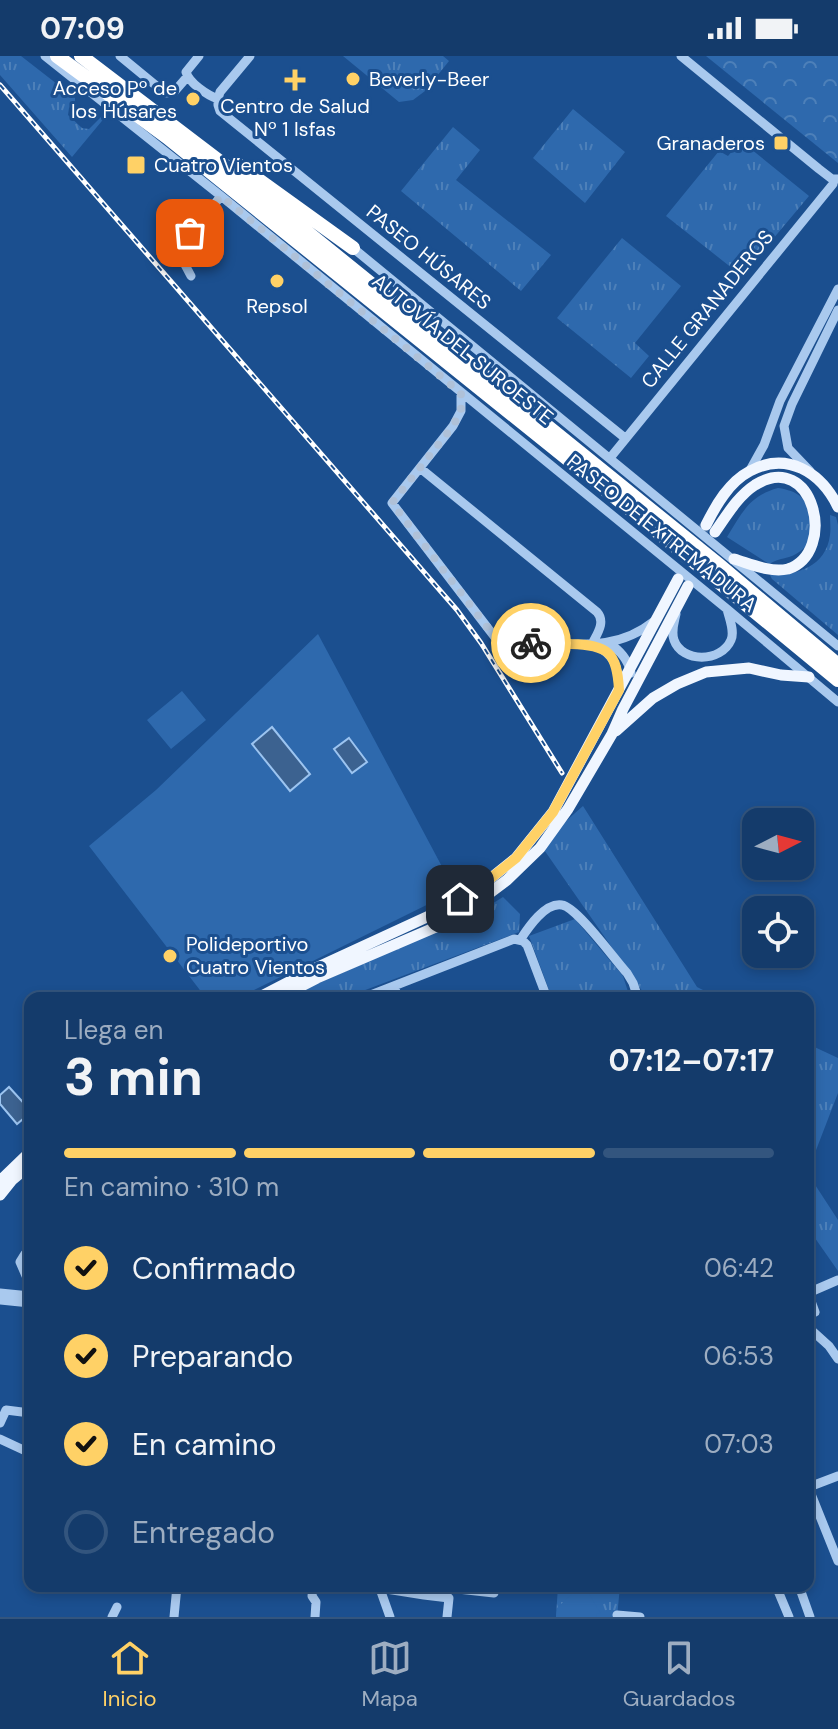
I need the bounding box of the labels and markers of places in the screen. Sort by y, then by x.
place label: Beverly-Beer [369,66,489,92]
marker: Centro de Salud Nº 1 Isfas [284,69,306,91]
marker: Beverly-Beer [344,70,362,88]
place label: Acceso Pº de los Húsares [53,75,177,124]
marker: Acceso Pº de los Húsares [184,90,202,108]
place label: Centro de Salud Nº 1 Isfas [220,93,370,142]
place label: Granaderos [656,130,765,156]
marker: Granaderos [772,134,790,152]
place label: Cuatro Vientos [154,152,293,178]
marker: Cuatro Vientos [125,154,147,176]
pin [156,199,224,267]
marker: Repsol [268,272,286,290]
place label: Repsol [246,293,308,319]
pin [426,865,494,933]
place label: Polideportivo Cuatro Vientos [186,931,325,980]
marker: Polideportivo Cuatro Vientos [161,947,179,965]

